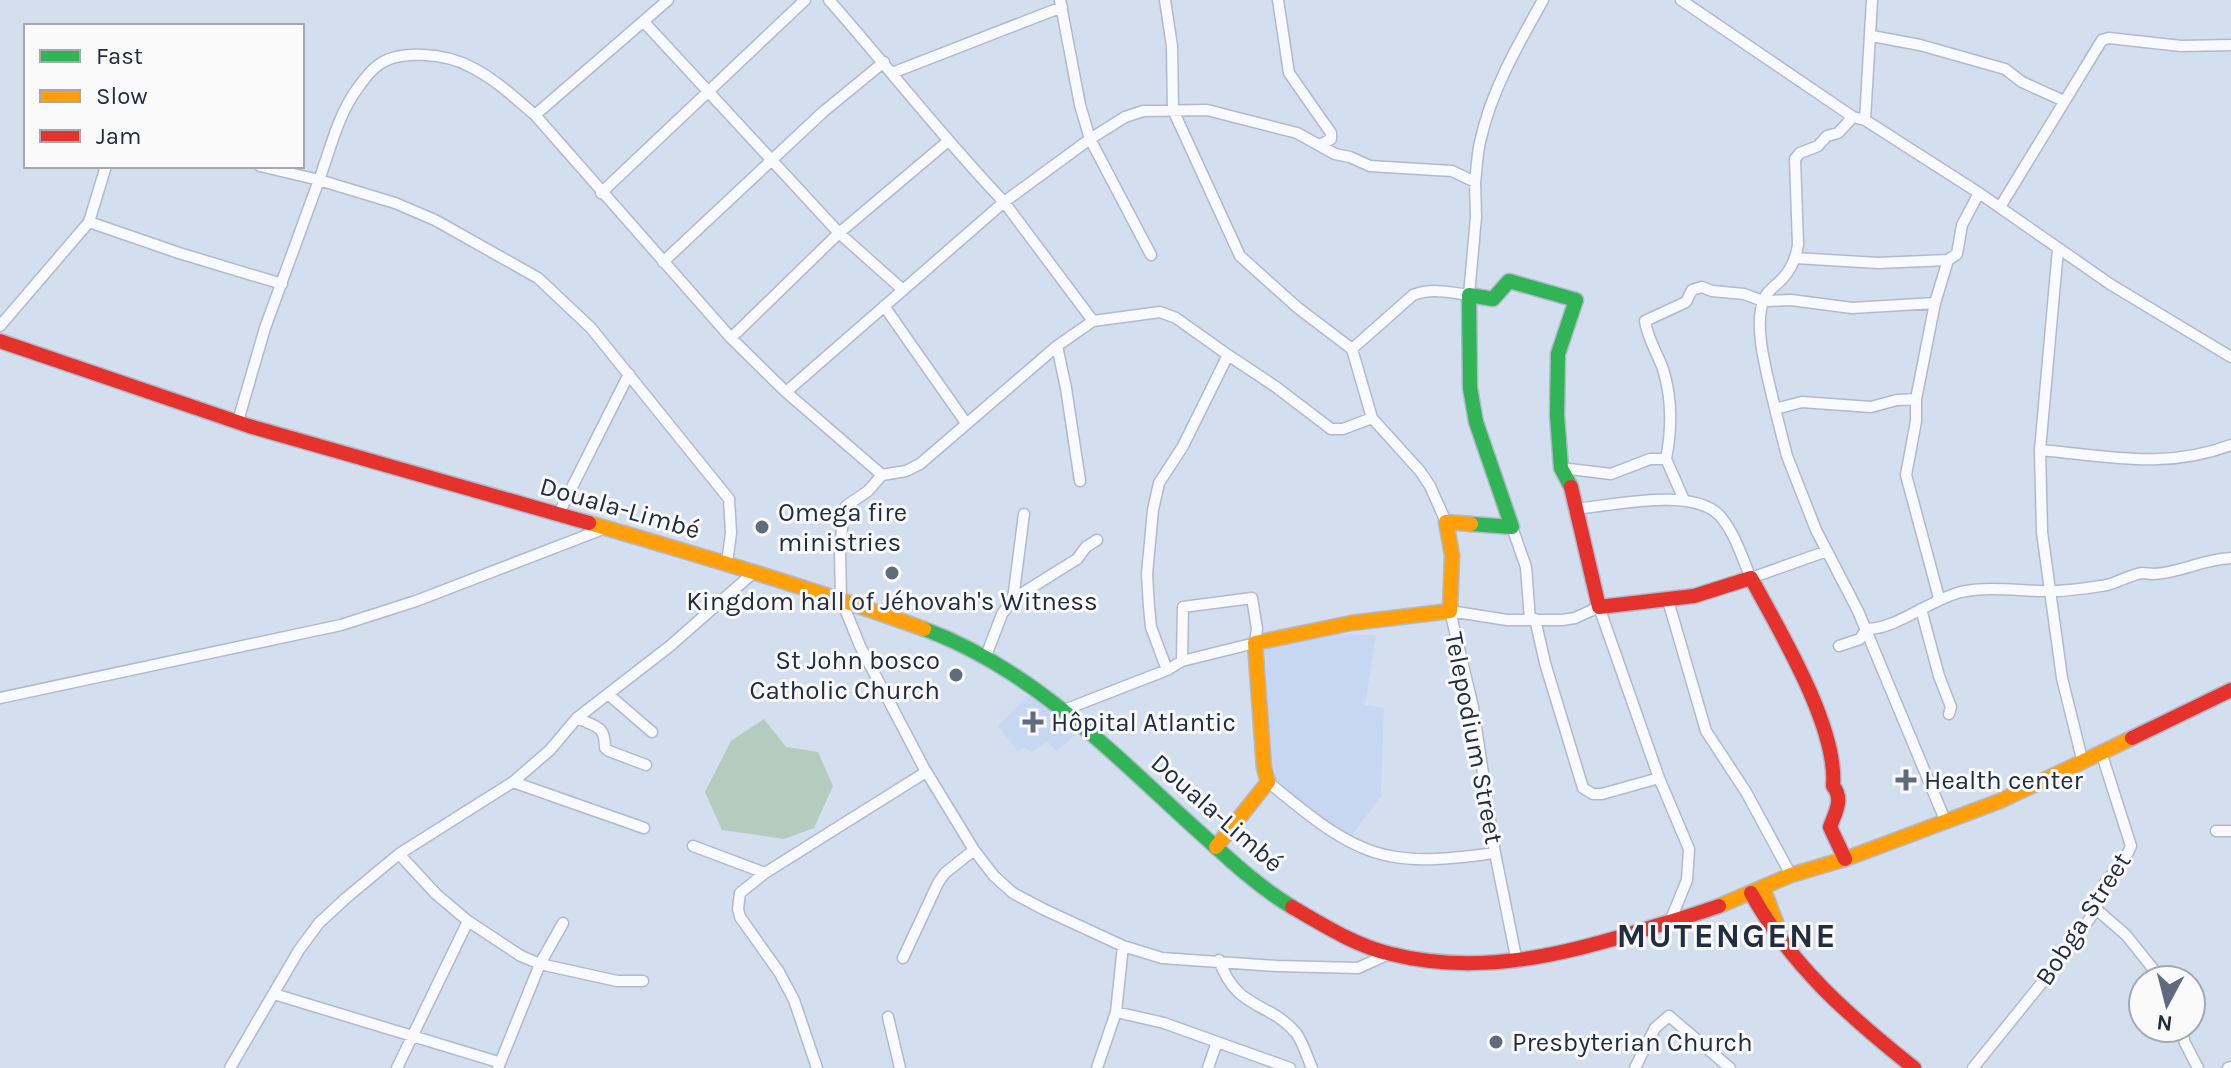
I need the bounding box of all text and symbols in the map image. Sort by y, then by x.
legend [24,24,304,168]
text: Fast [96,42,143,70]
text: Slow [96,82,148,110]
text: Jam [96,122,141,150]
street label: Douala-Limbé [536,470,704,546]
place label: Omega fire ministries [778,497,907,558]
marker: Omega fire ministries [753,518,771,536]
marker: Kingdom hall of Jéhovah's Witness [883,564,901,582]
place label: Kingdom hall of Jéhovah's Witness [686,586,1098,617]
street label: Telepodium Street [1438,629,1510,847]
place label: St John bosco Catholic Church [750,645,940,706]
marker: St John bosco Catholic Church [947,666,965,684]
place label: Hôpital Atlantic [1051,707,1236,738]
marker: Hôpital Atlantic [1022,711,1044,733]
street label: Douala-Limbé [1145,747,1289,879]
place label: Health center [1924,765,2084,796]
marker: Health center [1895,769,1917,791]
street label: Bobga Street [2029,847,2138,991]
district label: MUTENGENE [1617,916,1837,956]
north arrow [2127,964,2207,1044]
text: N [2155,1009,2174,1037]
place label: Presbyterian Church [1512,1027,1753,1058]
marker: Presbyterian Church [1487,1033,1505,1051]

